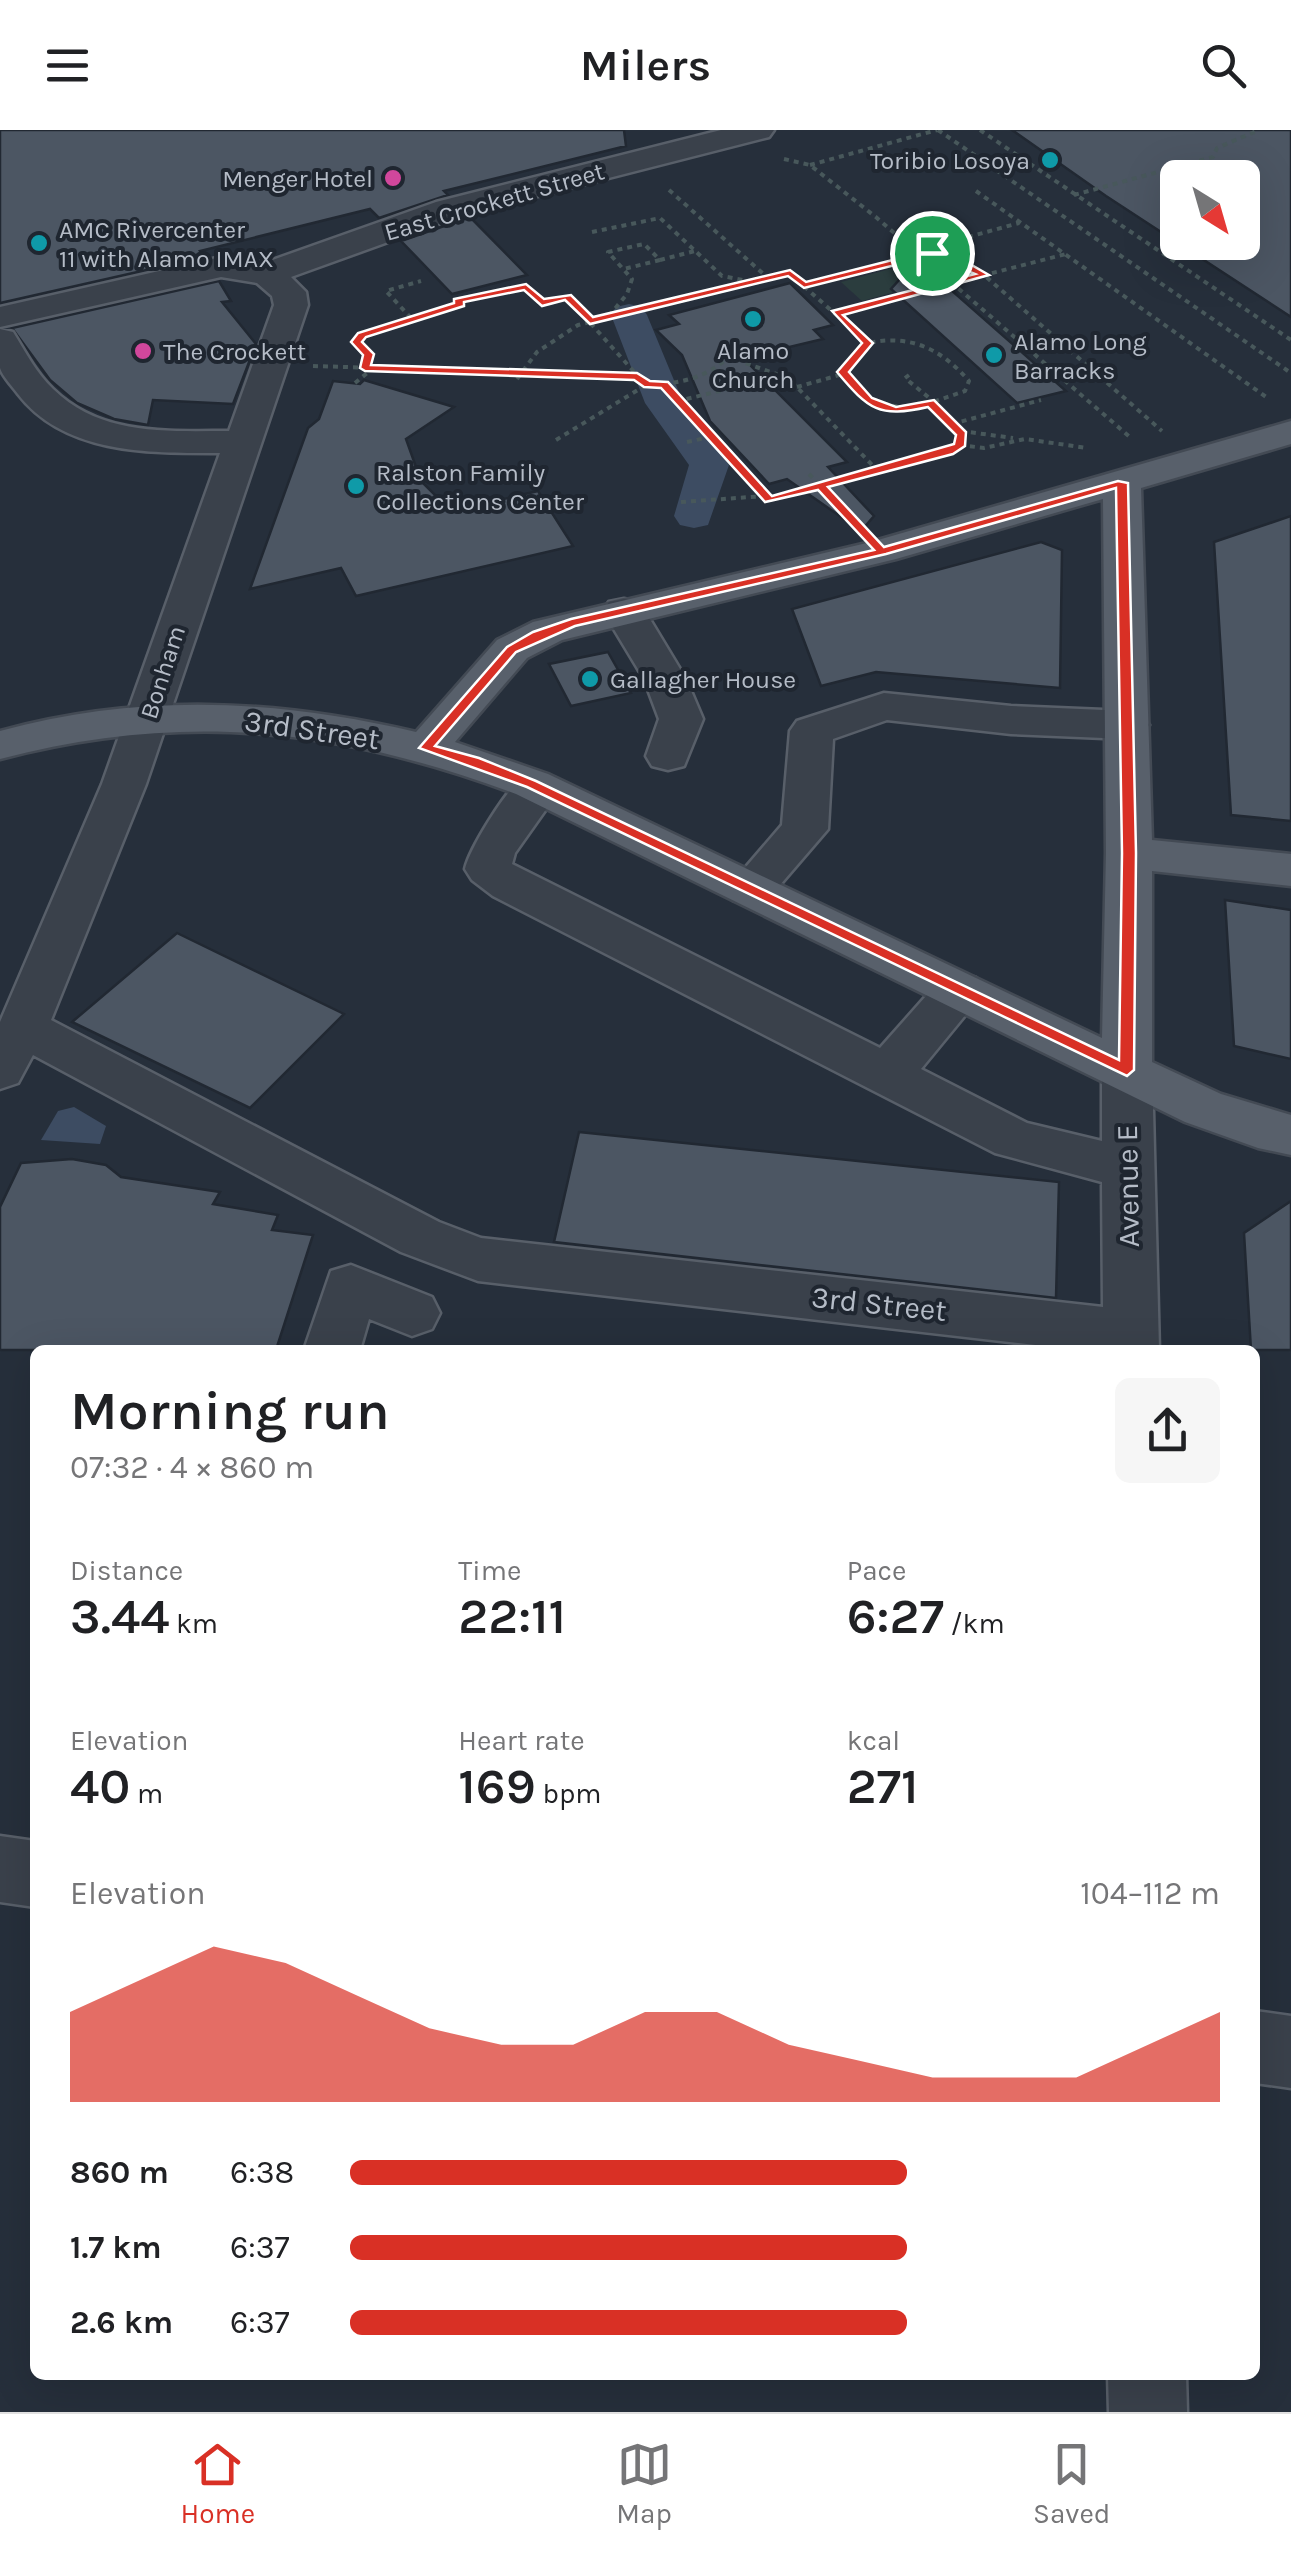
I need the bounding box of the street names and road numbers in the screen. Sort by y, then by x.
street label: East Crockett Street [381,156,607,247]
street label: Bonham [134,622,191,723]
street label: 3rd Street [242,703,382,757]
street label: Avenue E [1109,1124,1147,1248]
street label: 3rd Street [810,1279,948,1329]

